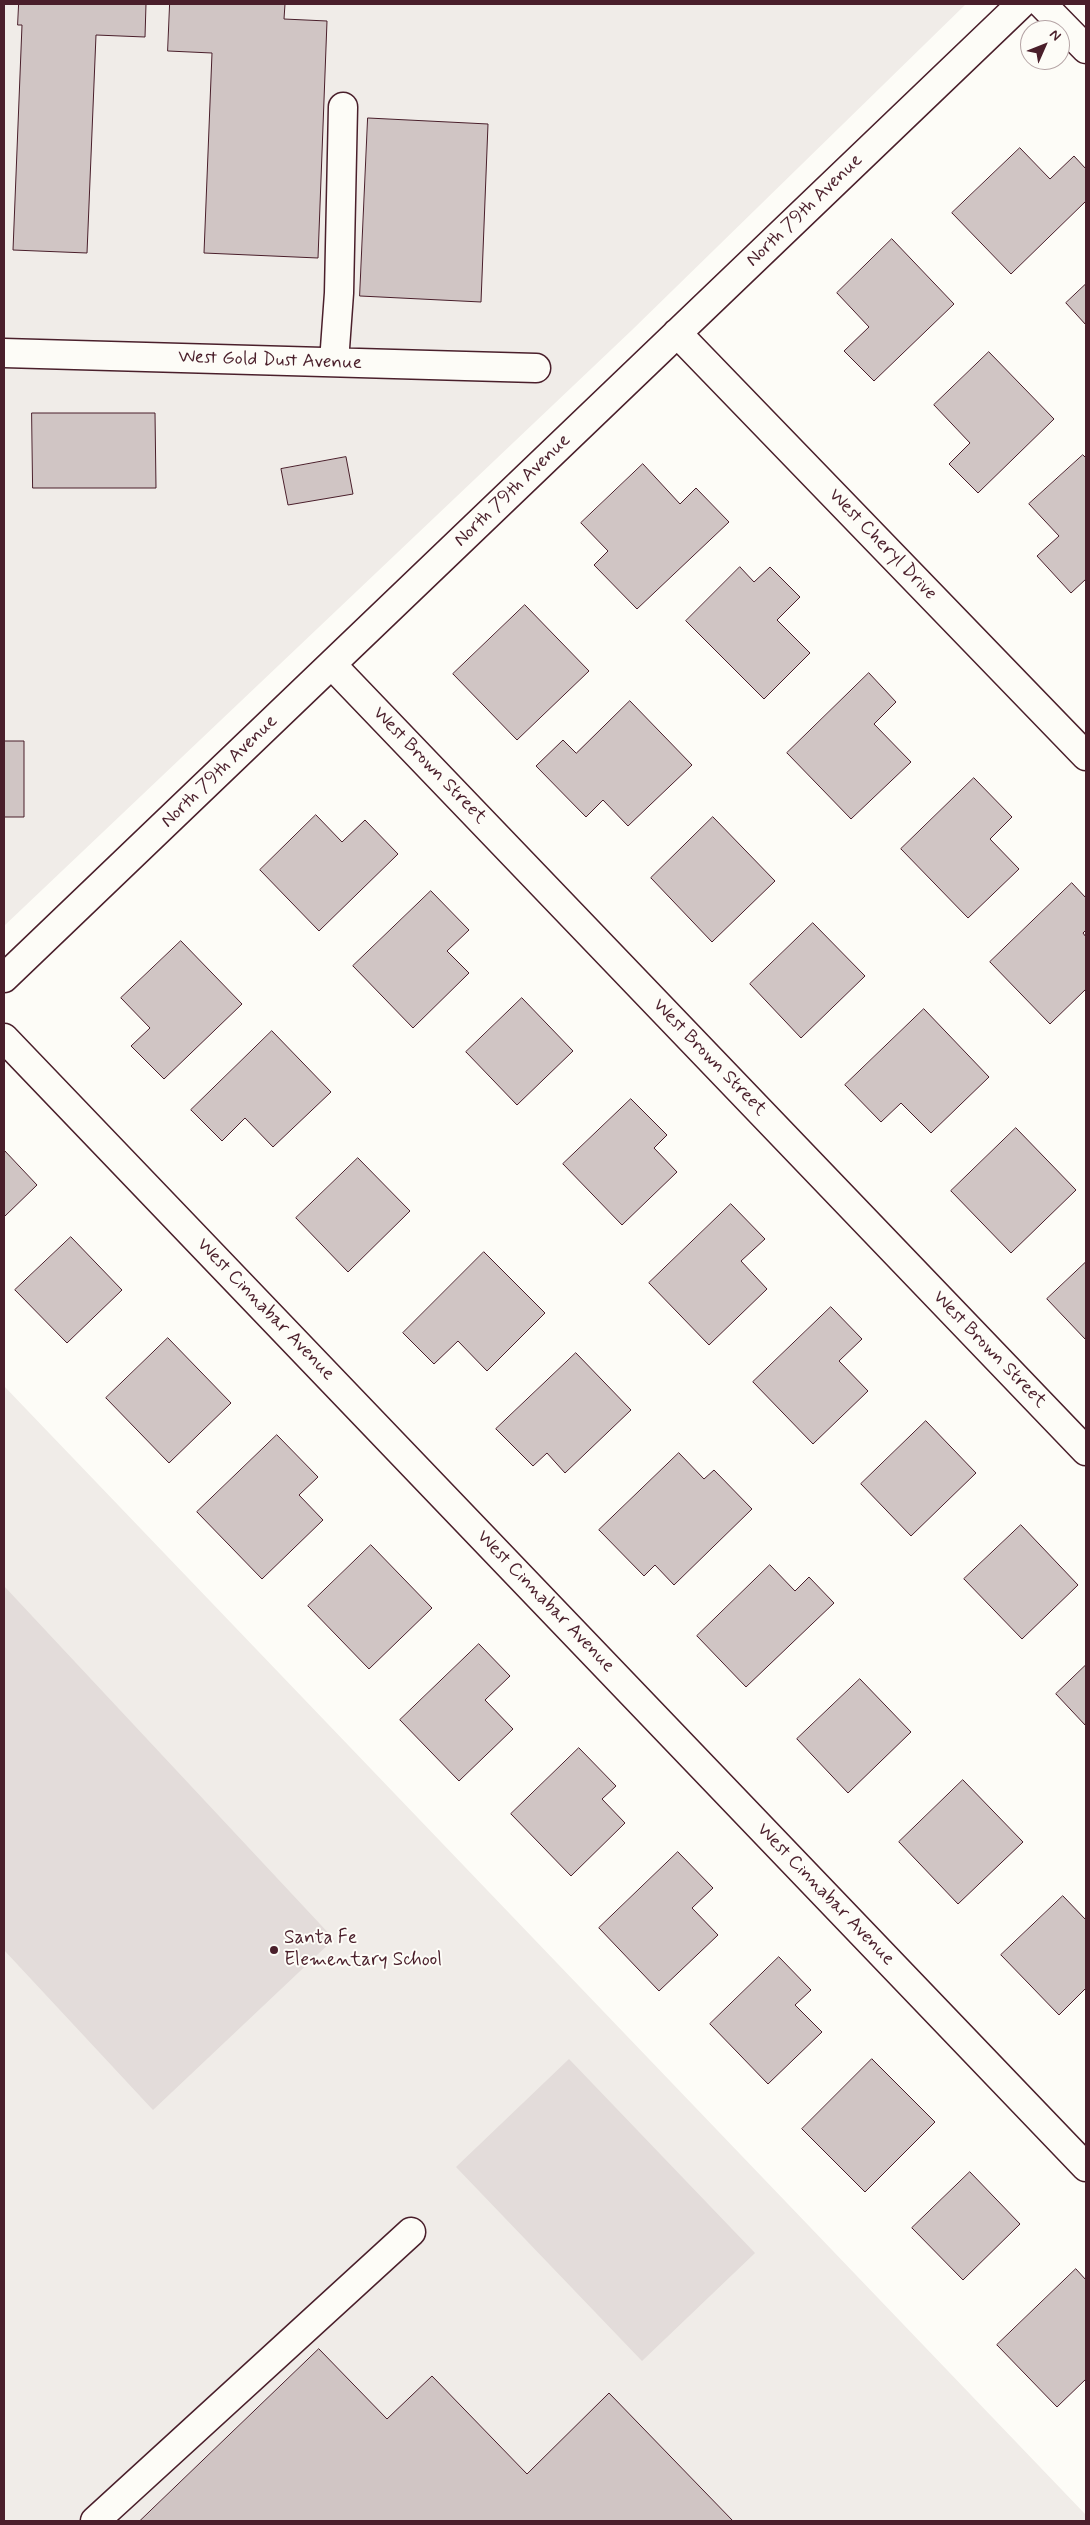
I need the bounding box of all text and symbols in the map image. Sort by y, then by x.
north arrow [1020,20,1070,70]
text: N [1045,26,1065,45]
street label: North 79th Avenue [742,150,868,272]
street label: West Gold Dust Avenue [178,346,362,376]
street label: North 79th Avenue [450,430,576,552]
street label: West Cheryl Drive [823,484,941,606]
street label: West Brown Street [367,702,491,830]
street label: North 79th Avenue [157,711,283,833]
street label: West Brown Street [647,994,771,1122]
street label: West Cinnabar Avenue [191,1234,339,1386]
street label: West Brown Street [927,1286,1051,1414]
street label: West Cinnabar Avenue [471,1526,619,1678]
street label: West Cinnabar Avenue [751,1819,899,1971]
place label: Santa Fe Elementary School [284,1928,442,1972]
marker: Santa Fe Elementary School [268,1944,280,1956]

